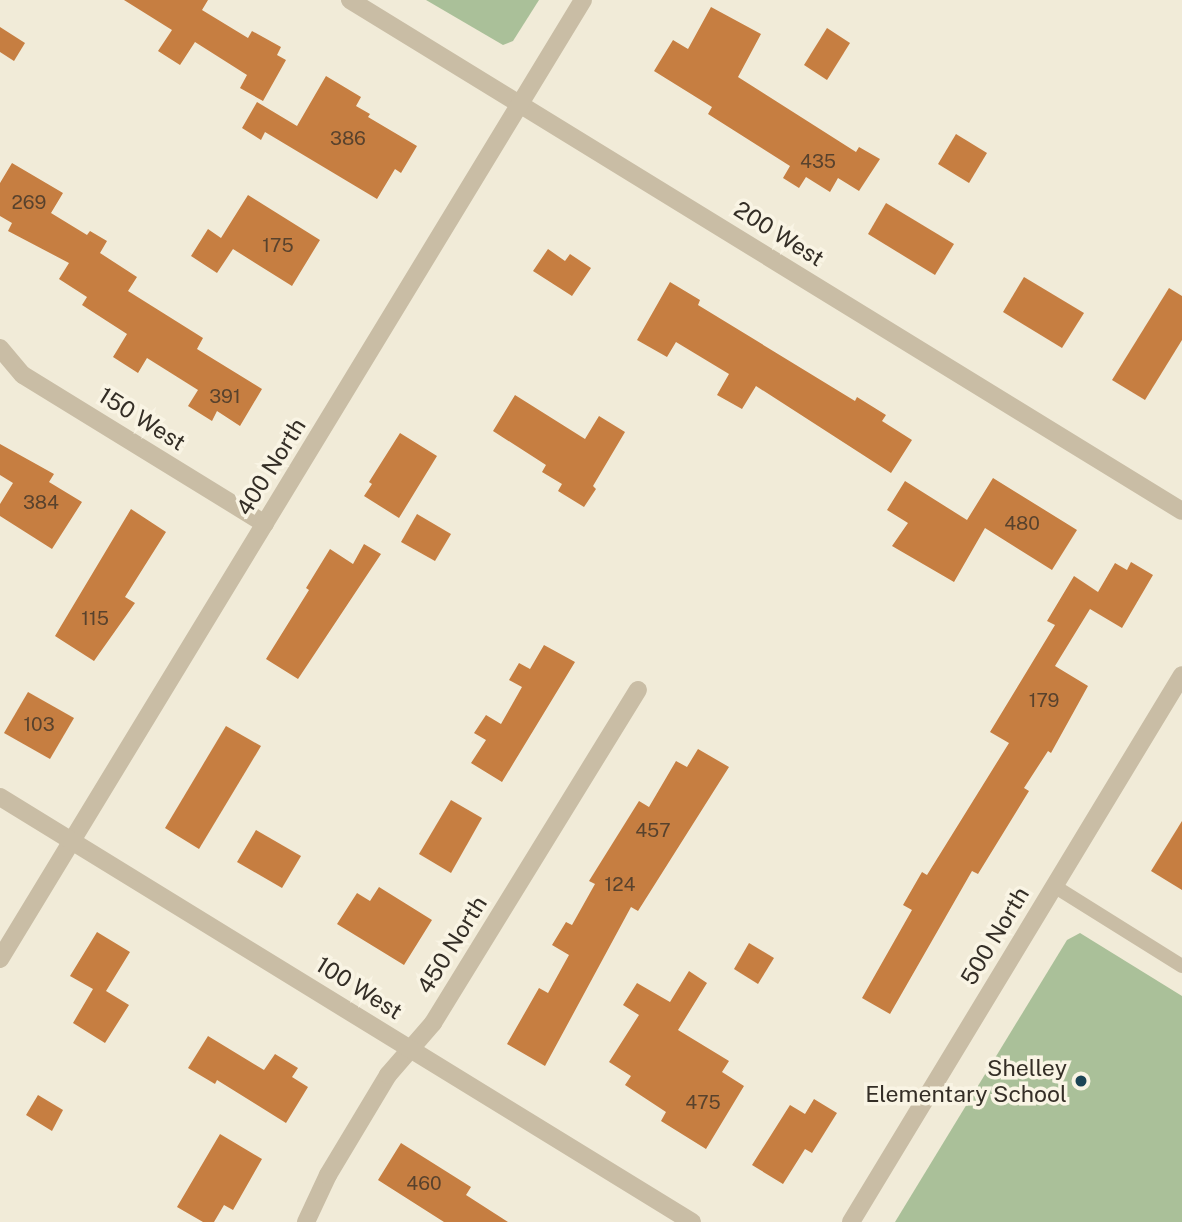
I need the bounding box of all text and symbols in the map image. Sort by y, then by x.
house number: 386 [330,128,366,150]
house number: 435 [800,151,836,173]
house number: 269 [12,192,46,214]
street label: 200 West [729,195,829,273]
house number: 175 [262,235,294,257]
street label: 150 West [93,381,191,457]
house number: 391 [209,386,241,408]
street label: 400 North [230,413,312,521]
house number: 384 [23,492,59,514]
house number: 480 [1004,513,1040,535]
house number: 115 [81,608,109,630]
house number: 179 [1029,690,1059,712]
house number: 103 [23,714,55,736]
house number: 457 [635,820,671,842]
house number: 124 [605,874,635,896]
street label: 500 North [955,882,1035,990]
street label: 450 North [411,891,493,999]
street label: 100 West [311,951,407,1025]
place label: Shelley Elementary School [865,1054,1067,1108]
marker: Shelley Elementary School [1073,1073,1089,1089]
house number: 475 [685,1092,721,1114]
house number: 460 [406,1173,442,1195]

